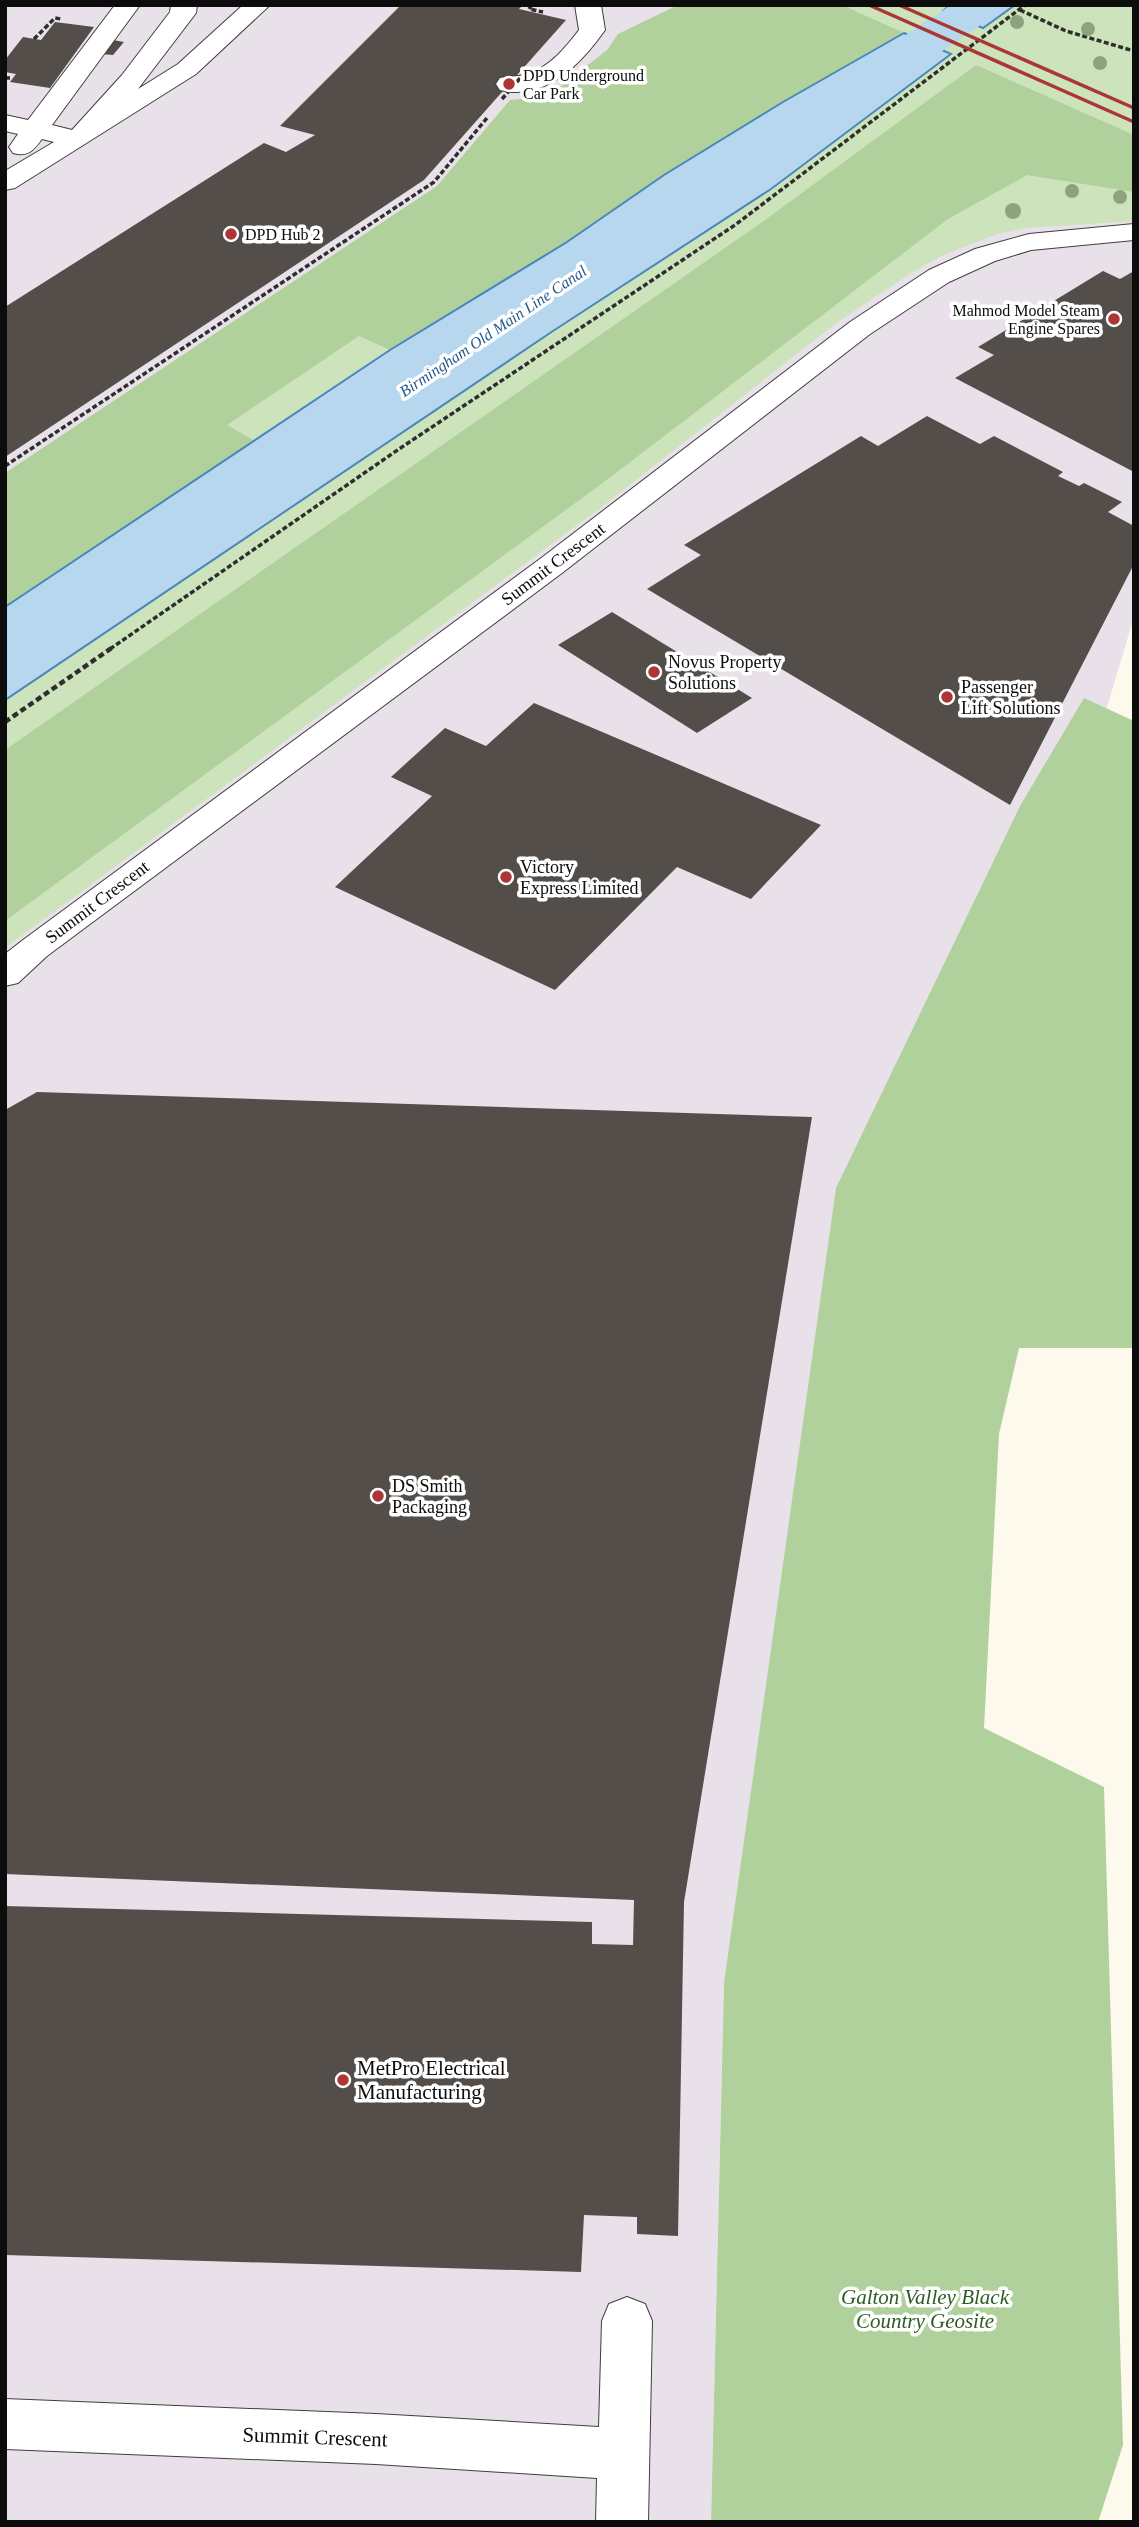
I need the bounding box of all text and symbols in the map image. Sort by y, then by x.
place label: DPD Underground Car Park [523,67,644,102]
marker: DPD Underground Car Park [501,76,517,92]
marker: DPD Hub 2 [223,226,239,242]
place label: DPD Hub 2 [245,226,321,243]
water label: Birmingham Old Main Line Canal [396,262,591,401]
place label: Mahmod Model Steam Engine Spares [952,302,1101,338]
marker: Mahmod Model Steam Engine Spares [1106,311,1122,327]
street label: Summit Crescent [497,519,609,609]
place label: Novus Property Solutions [668,652,782,693]
marker: Novus Property Solutions [646,664,662,680]
place label: Passenger Lift Solutions [961,677,1061,718]
marker: Passenger Lift Solutions [939,689,955,705]
street label: Summit Crescent [41,857,153,947]
place label: Victory Express Limited [520,857,638,898]
marker: Victory Express Limited [498,869,514,885]
place label: DS Smith Packaging [392,1476,467,1517]
marker: DS Smith Packaging [370,1488,386,1504]
place label: MetPro Electrical Manufacturing [357,2056,506,2104]
marker: MetPro Electrical Manufacturing [335,2072,351,2088]
park label: Galton Valley Black Country Geosite [841,2285,1010,2333]
street label: Summit Crescent [242,2422,388,2452]

